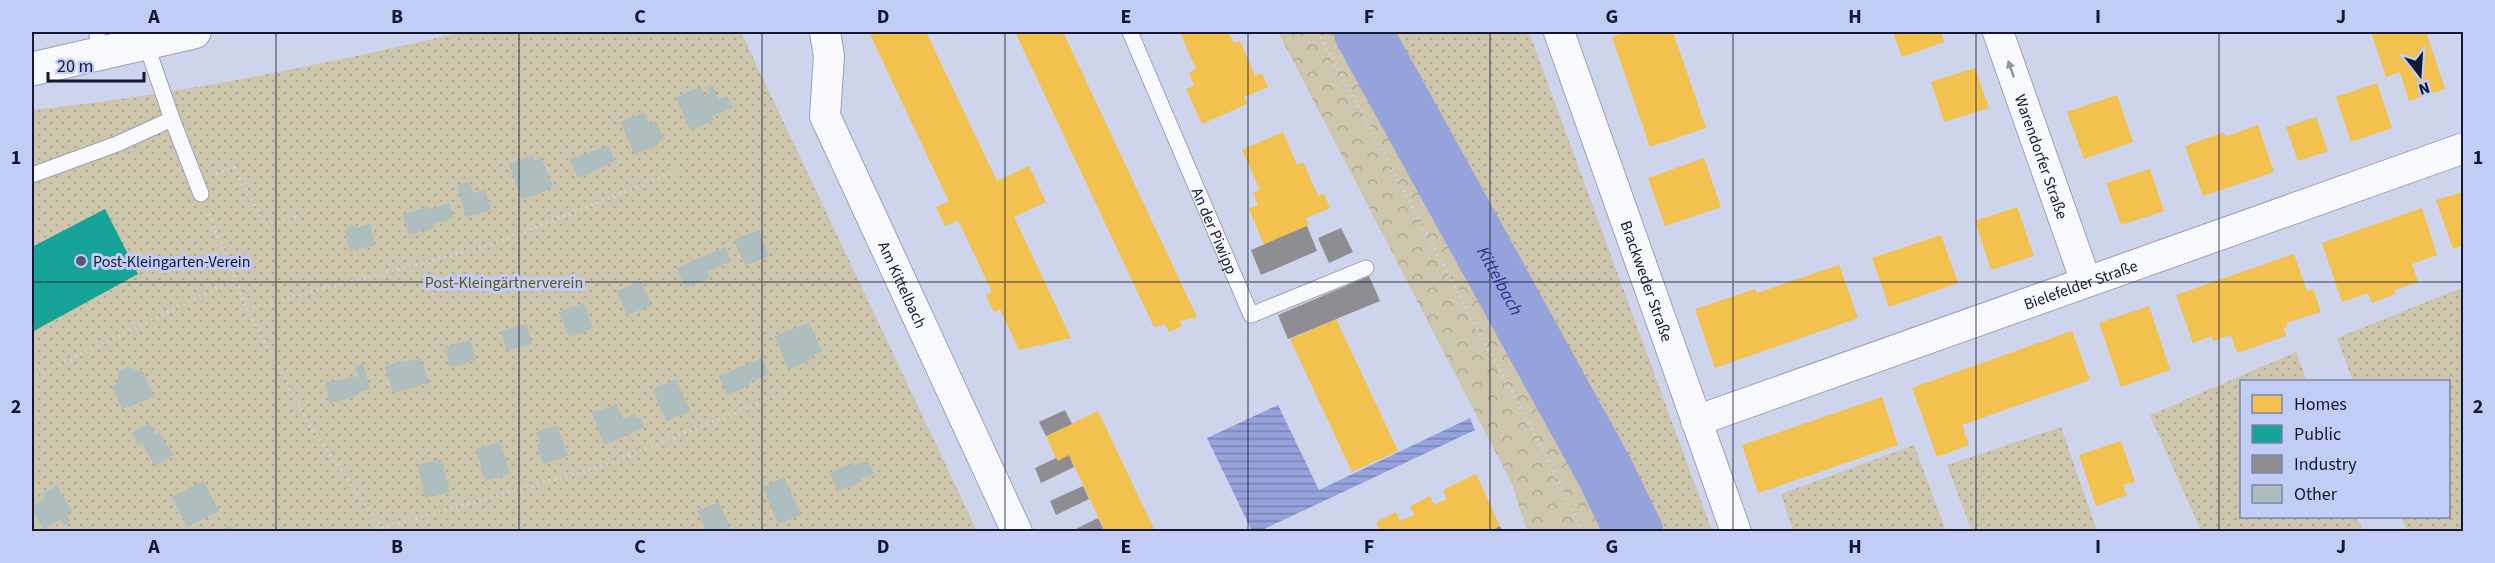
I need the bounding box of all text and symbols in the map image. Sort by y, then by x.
text: A [147,3,160,31]
text: B [391,3,403,31]
text: C [634,3,646,31]
text: D [877,3,889,31]
text: E [1121,3,1131,31]
text: F [1364,3,1374,31]
text: G [1606,3,1618,31]
text: H [1848,3,1862,31]
text: I [2095,3,2101,31]
text: J [2336,3,2346,31]
scale bar [48,45,144,83]
north arrow [2390,45,2450,105]
text: 20 m [57,54,93,79]
one-way arrow [2006,60,2015,78]
text: N [2416,76,2432,100]
street label: Warendorfer Straße [2009,91,2073,222]
text: 1 [11,144,21,172]
text: 1 [2473,144,2483,172]
street label: An der Piwipp [1186,184,1242,278]
street label: Brackweder Straße [1615,218,1678,345]
street label: Am Kittelbach [872,238,931,332]
water label: Kittelbach [1470,242,1529,320]
place label: Post-Kleingarten-Verein [93,251,251,273]
marker: Post-Kleingarten-Verein [74,254,88,268]
street label: Bielefelder Straße [2021,255,2141,316]
park label: Post-Kleingärtnerverein [425,272,583,294]
legend [2240,380,2450,518]
text: Homes [2294,392,2347,417]
text: 2 [11,393,21,421]
text: 2 [2473,393,2483,421]
text: Public [2294,422,2341,447]
text: Industry [2294,452,2357,477]
text: Other [2294,482,2338,507]
text: A [147,533,160,561]
text: B [391,533,403,561]
text: C [634,533,646,561]
text: D [877,533,889,561]
text: E [1121,533,1131,561]
text: F [1364,533,1374,561]
text: G [1606,533,1618,561]
text: H [1848,533,1862,561]
text: I [2095,533,2101,561]
text: J [2336,533,2346,561]

